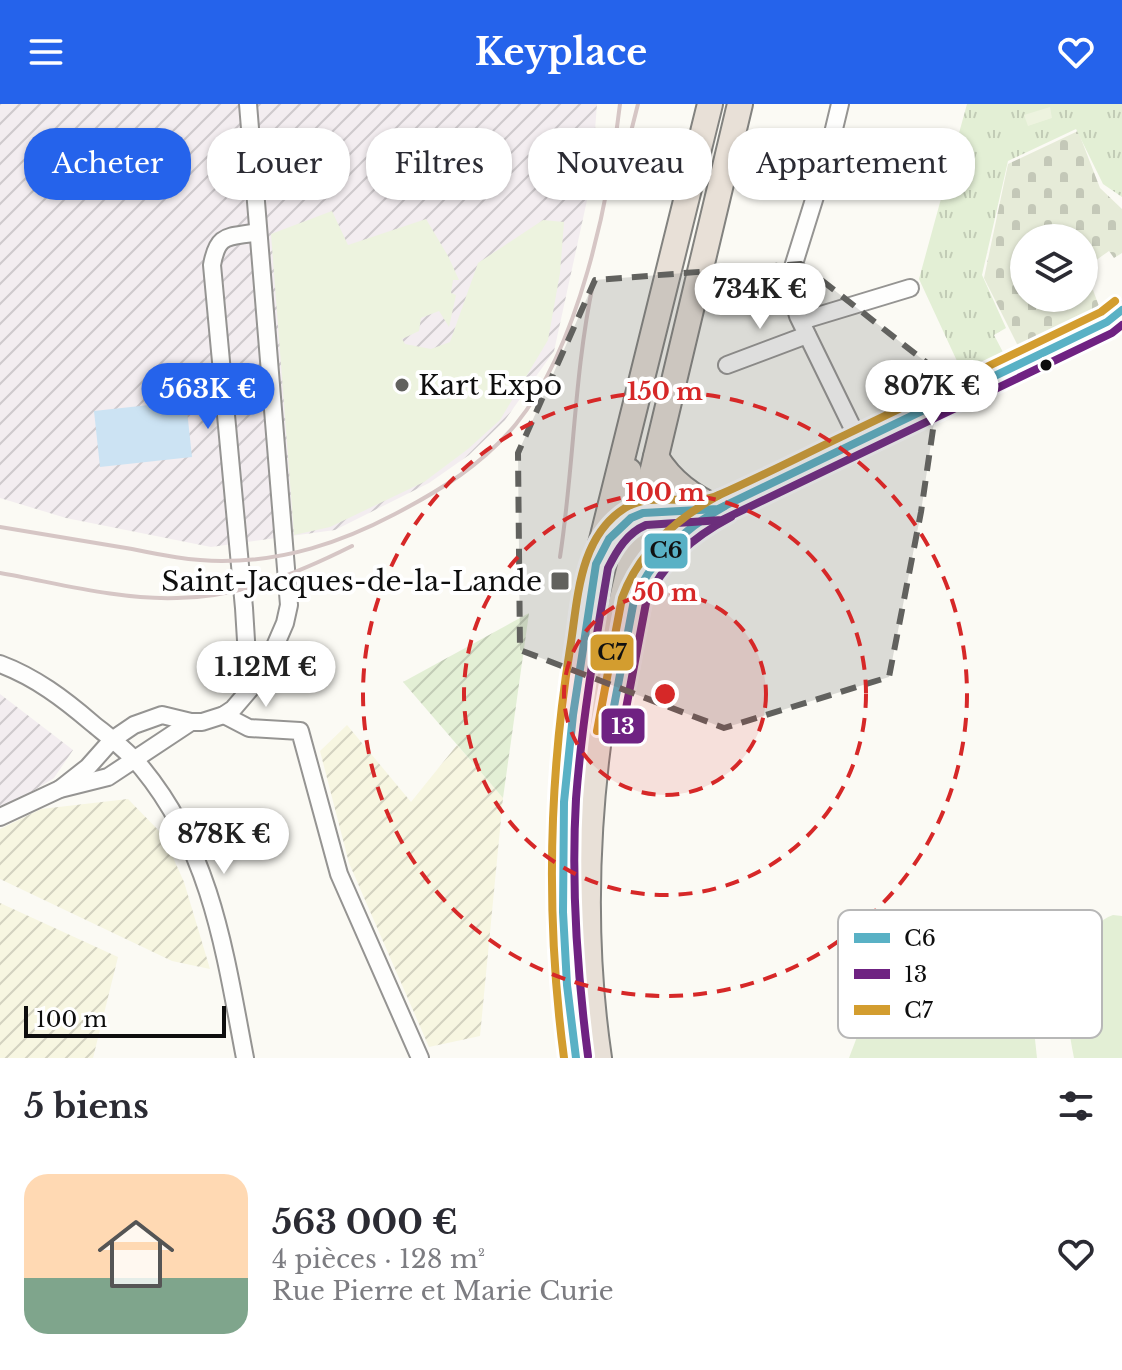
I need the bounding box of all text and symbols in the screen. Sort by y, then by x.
icon: menu [24,30,68,74]
text: Keyplace [475,30,647,75]
icon: heart [1054,30,1098,74]
chip: Acheter [24,128,191,200]
chip: Louer [207,128,350,200]
chip: Filtres [366,128,512,200]
chip: Nouveau [528,128,712,200]
chip: Appartement [728,128,975,200]
map controls [1010,224,1098,312]
button: layers [1010,224,1098,312]
pin: 734K € [695,263,825,331]
text: 734K € [713,273,807,305]
unlabelled marker [1038,357,1054,373]
pin: 807K € [867,360,997,428]
pin: 563K € [143,363,273,431]
place label: Kart Expo [418,368,562,403]
text: 807K € [883,370,981,402]
text: 563K € [159,373,257,405]
marker: Kart Expo [393,376,411,394]
text: 150 m [627,377,703,406]
text: 100 m [625,478,705,507]
line badge: C6 [643,532,689,570]
text: C6 [650,537,682,564]
place label: Saint-Jacques-de-la-Lande [161,564,542,599]
marker: Saint-Jacques-de-la-Lande [549,570,571,592]
text: 50 m [632,578,698,607]
line badge: C7 [589,633,635,672]
text: C7 [597,639,627,666]
pin: 1.12M € [192,641,340,709]
text: 1.12M € [215,651,317,683]
centre of rings [651,680,679,708]
line badge: 13 [600,707,646,745]
text: 13 [611,713,635,740]
pin: 878K € [159,808,289,876]
text: 878K € [177,818,271,850]
legend [838,910,1102,1038]
text: C6 [904,925,936,952]
text: 13 [904,961,927,988]
text: C7 [904,997,934,1024]
scale bar [24,1002,226,1038]
text: 100 m [36,1006,107,1033]
icon: filters [1054,1084,1098,1128]
text: 5 biens [24,1085,149,1127]
text: 563 000 € [272,1201,458,1243]
icon: home [88,1206,184,1302]
icon: heart [1054,1232,1098,1276]
text: 4 pièces · 128 m² [272,1243,485,1275]
text: Rue Pierre et Marie Curie [272,1275,614,1307]

